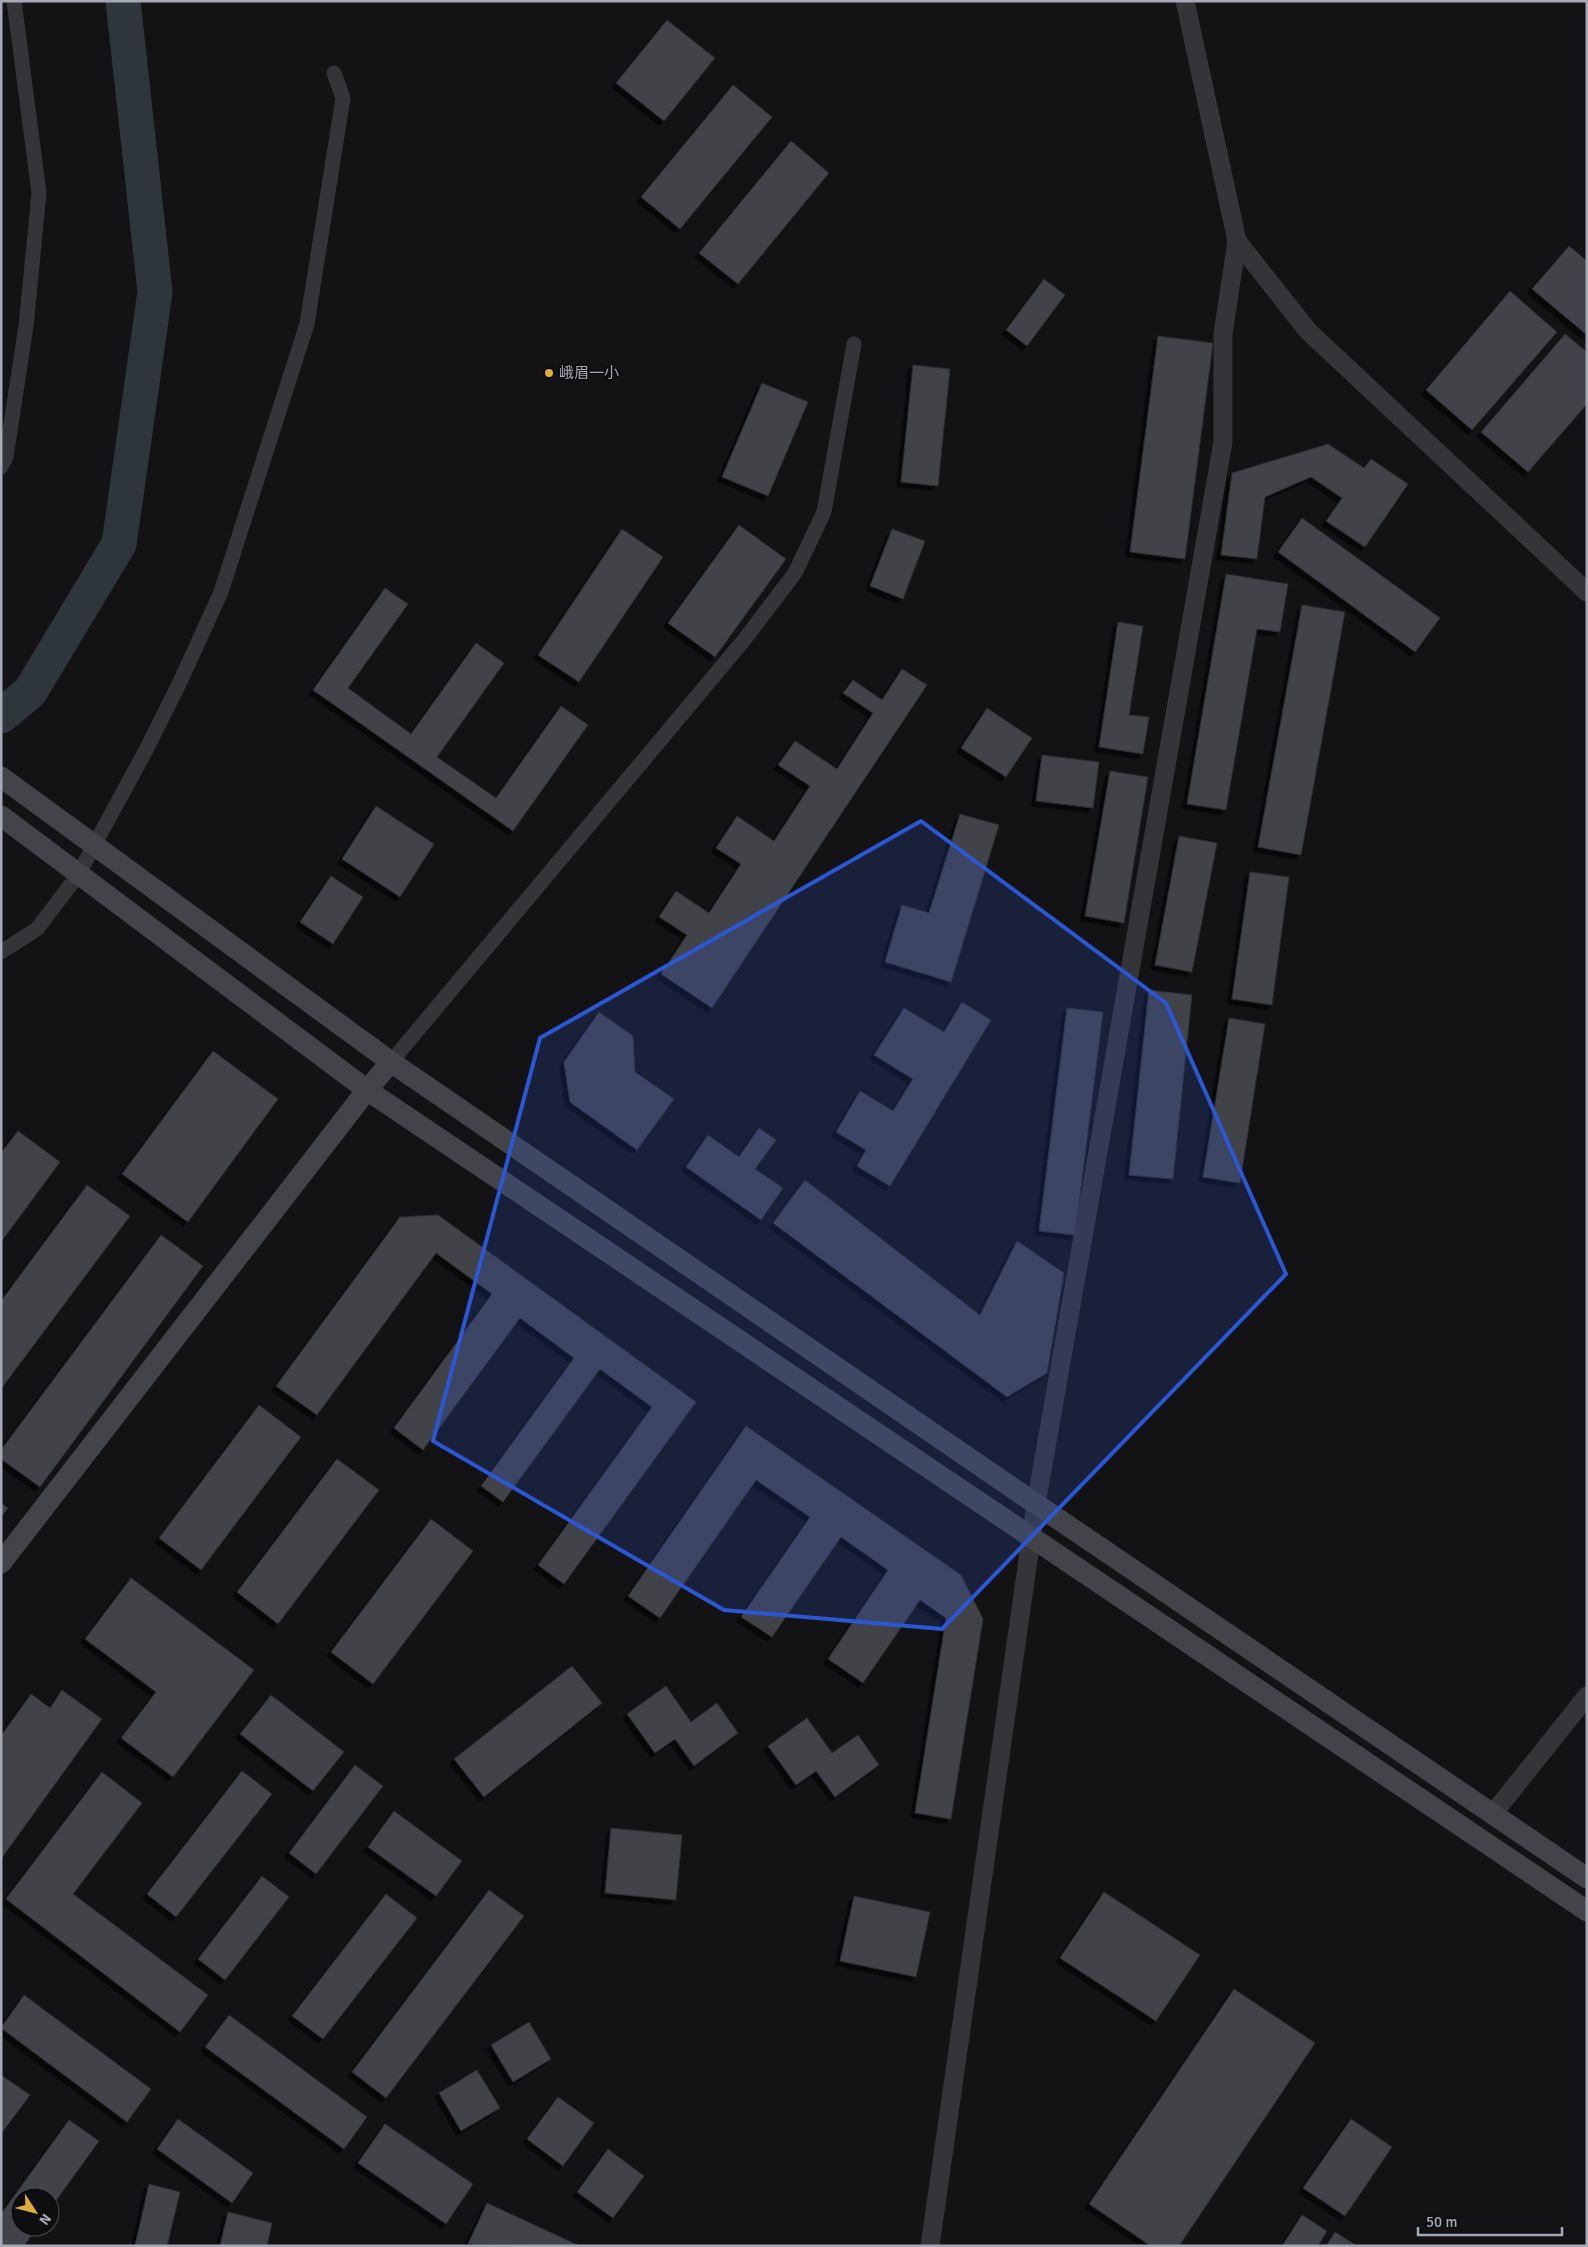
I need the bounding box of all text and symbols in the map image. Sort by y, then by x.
place label: 峨眉一小 [559,364,619,382]
marker: 峨眉一小 [543,367,555,379]
north arrow [10,2187,60,2237]
scale bar [1418,2204,1562,2236]
text: N [35,2210,55,2228]
text: 50 m [1426,2213,1457,2231]

